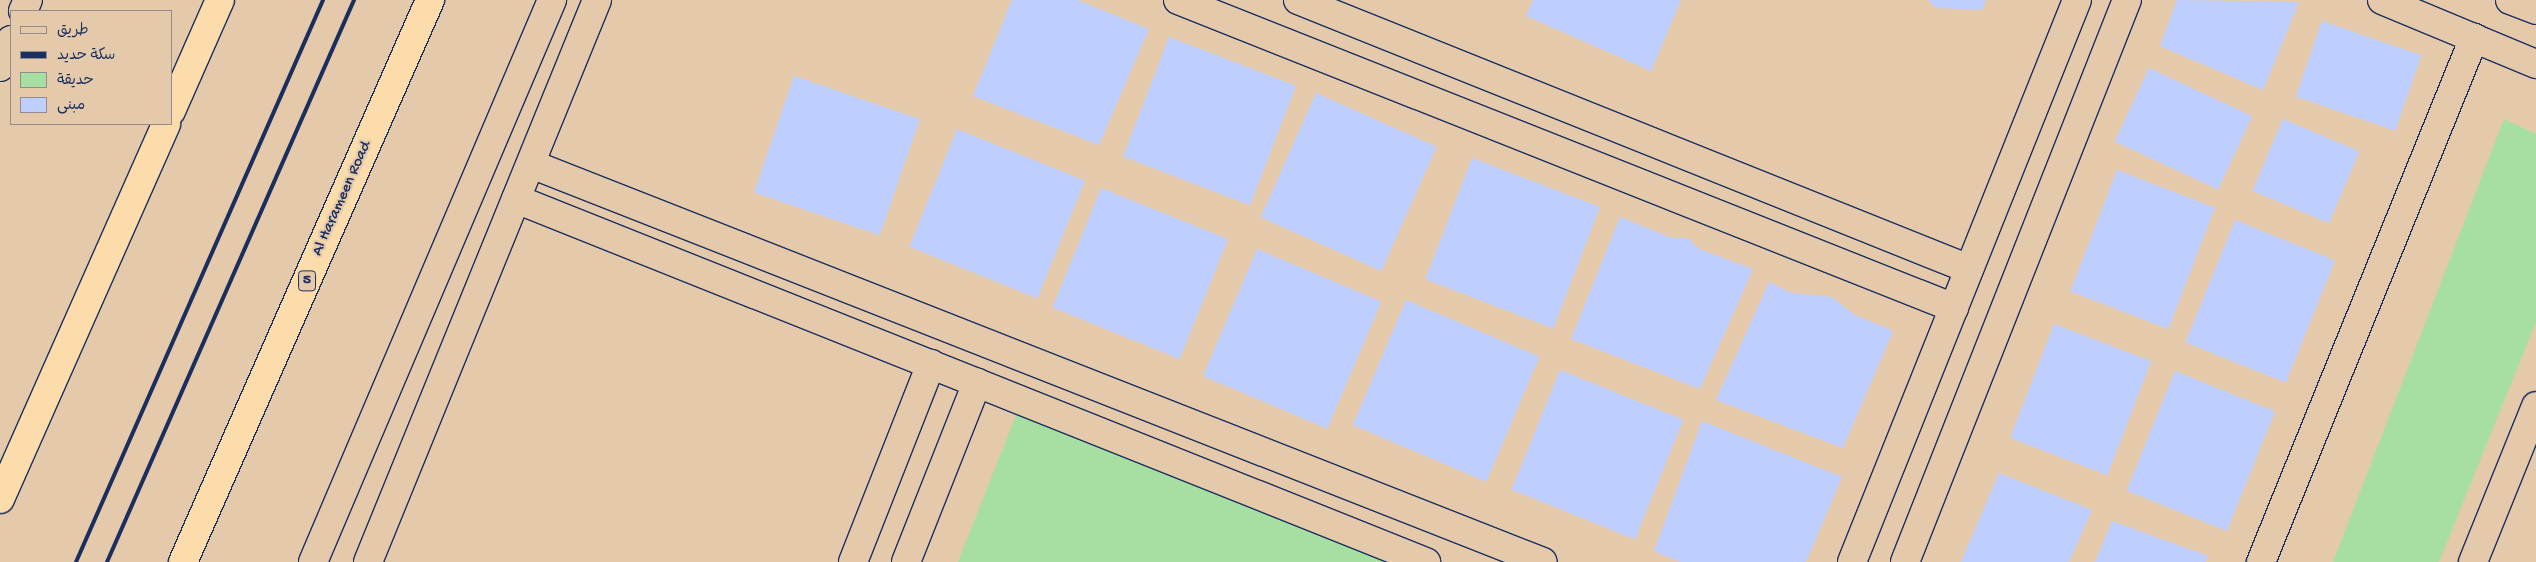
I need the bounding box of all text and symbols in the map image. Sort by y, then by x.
legend [10,10,172,125]
text: طريق [57,22,89,40]
text: سكة حديد [57,47,115,65]
text: حديقة [57,72,94,90]
text: مبنى [57,97,85,115]
street label: Al Harameen Road [309,139,377,259]
road number: 5 [297,268,317,294]

